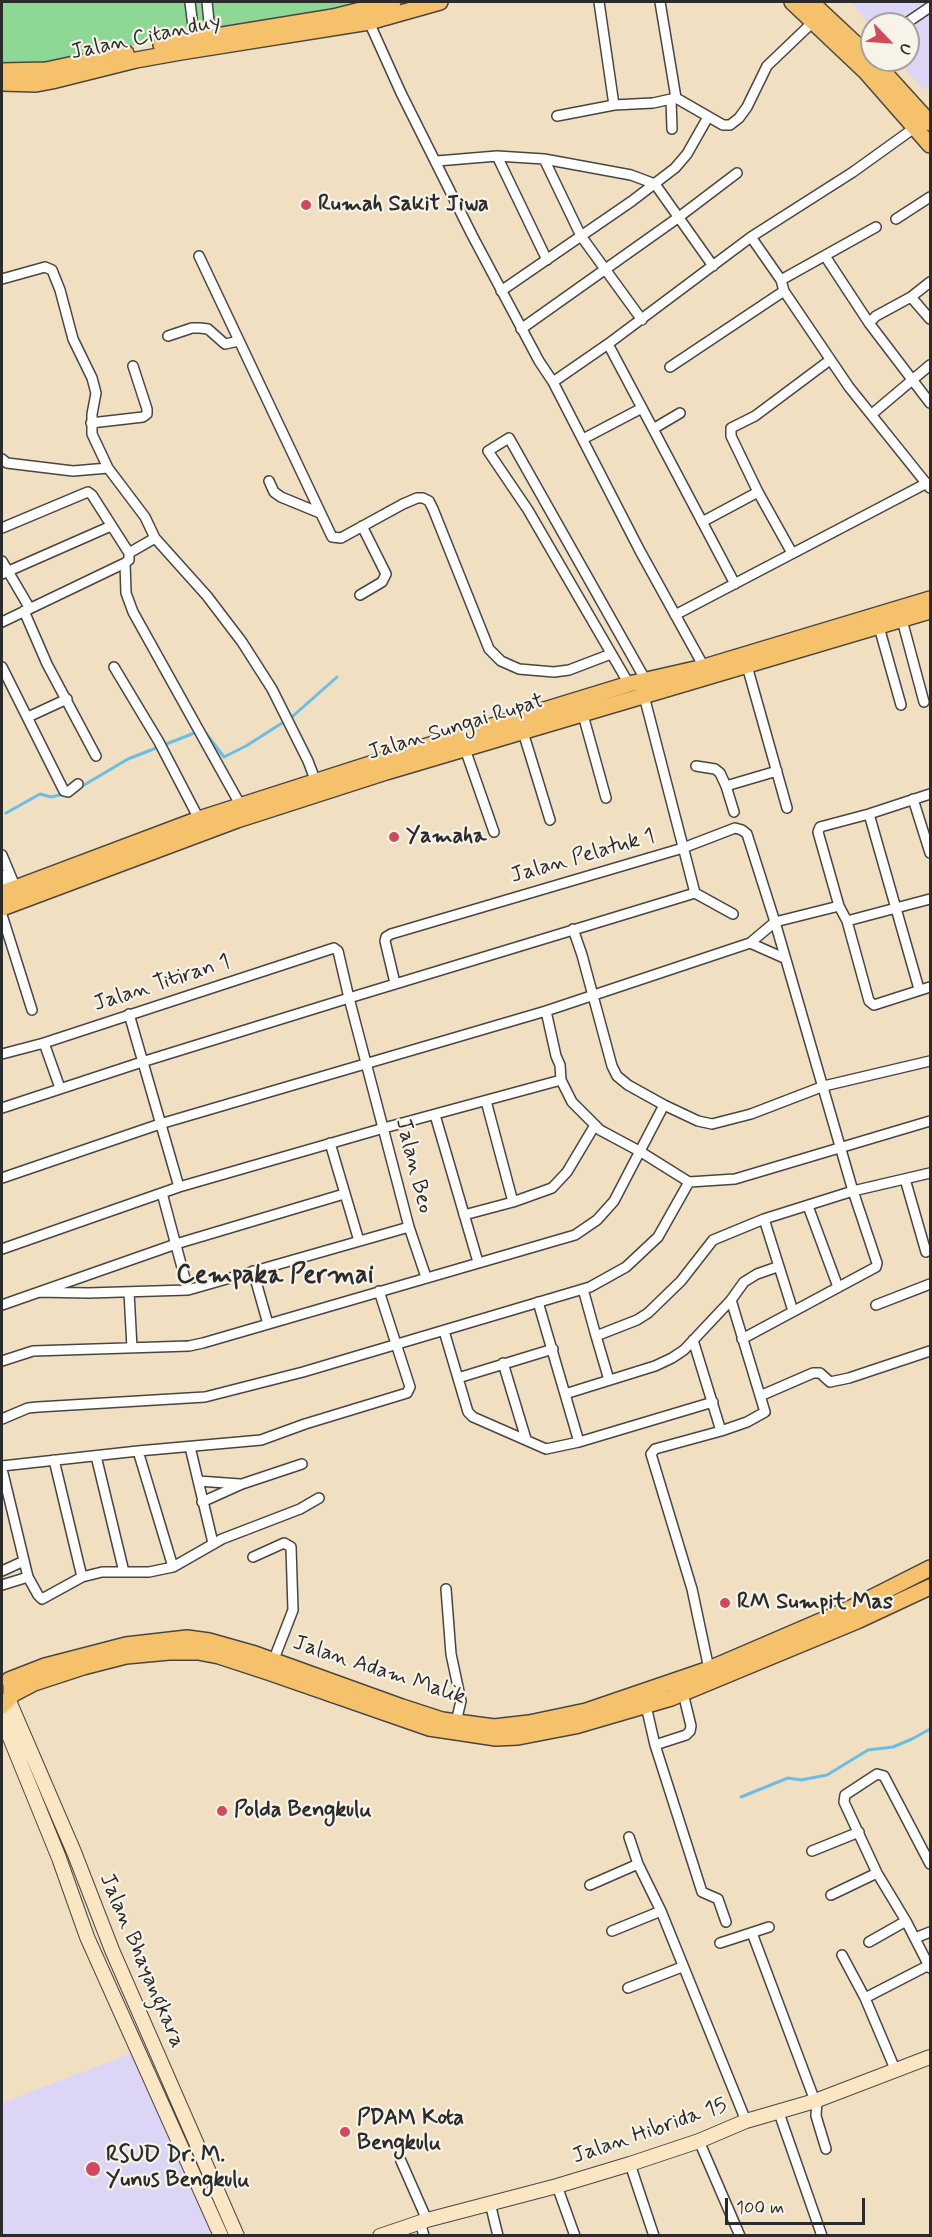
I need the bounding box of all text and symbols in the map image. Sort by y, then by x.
street label: Jalan Citanduy [68,9,224,67]
north arrow [860,12,920,72]
text: U [893,40,917,58]
place label: Rumah Sakit Jiwa [318,192,489,218]
marker: Rumah Sakit Jiwa [299,198,313,212]
street label: Jalan Sungai Rupat [365,689,547,767]
place label: Yamaha [406,824,486,850]
street label: Jalan Pelatuk 1 [508,824,658,890]
marker: Yamaha [387,830,401,844]
street label: Jalan Titiran 1 [90,950,234,1018]
street label: Jalan Beo [388,1116,438,1216]
district label: Cempaka Permai [176,1261,374,1293]
place label: RM Sumpit Mas [737,1590,893,1616]
marker: RM Sumpit Mas [718,1596,732,1610]
street label: Jalan Adam Malik [289,1631,469,1711]
place label: Polda Bengkulu [234,1798,371,1824]
marker: Polda Bengkulu [215,1804,229,1818]
street label: Jalan Bhayangkara [92,1870,190,2052]
street label: Jalan Hibrida 15 [569,2093,731,2171]
place label: PDAM Kota Bengkulu [357,2106,464,2158]
marker: PDAM Kota Bengkulu [338,2125,352,2139]
place label: RSUD Dr. M. Yunus Bengkulu [106,2143,250,2194]
marker: RSUD Dr. M. Yunus Bengkulu [84,2160,102,2178]
scale bar [728,2186,868,2224]
text: 100 m [736,2196,784,2220]

